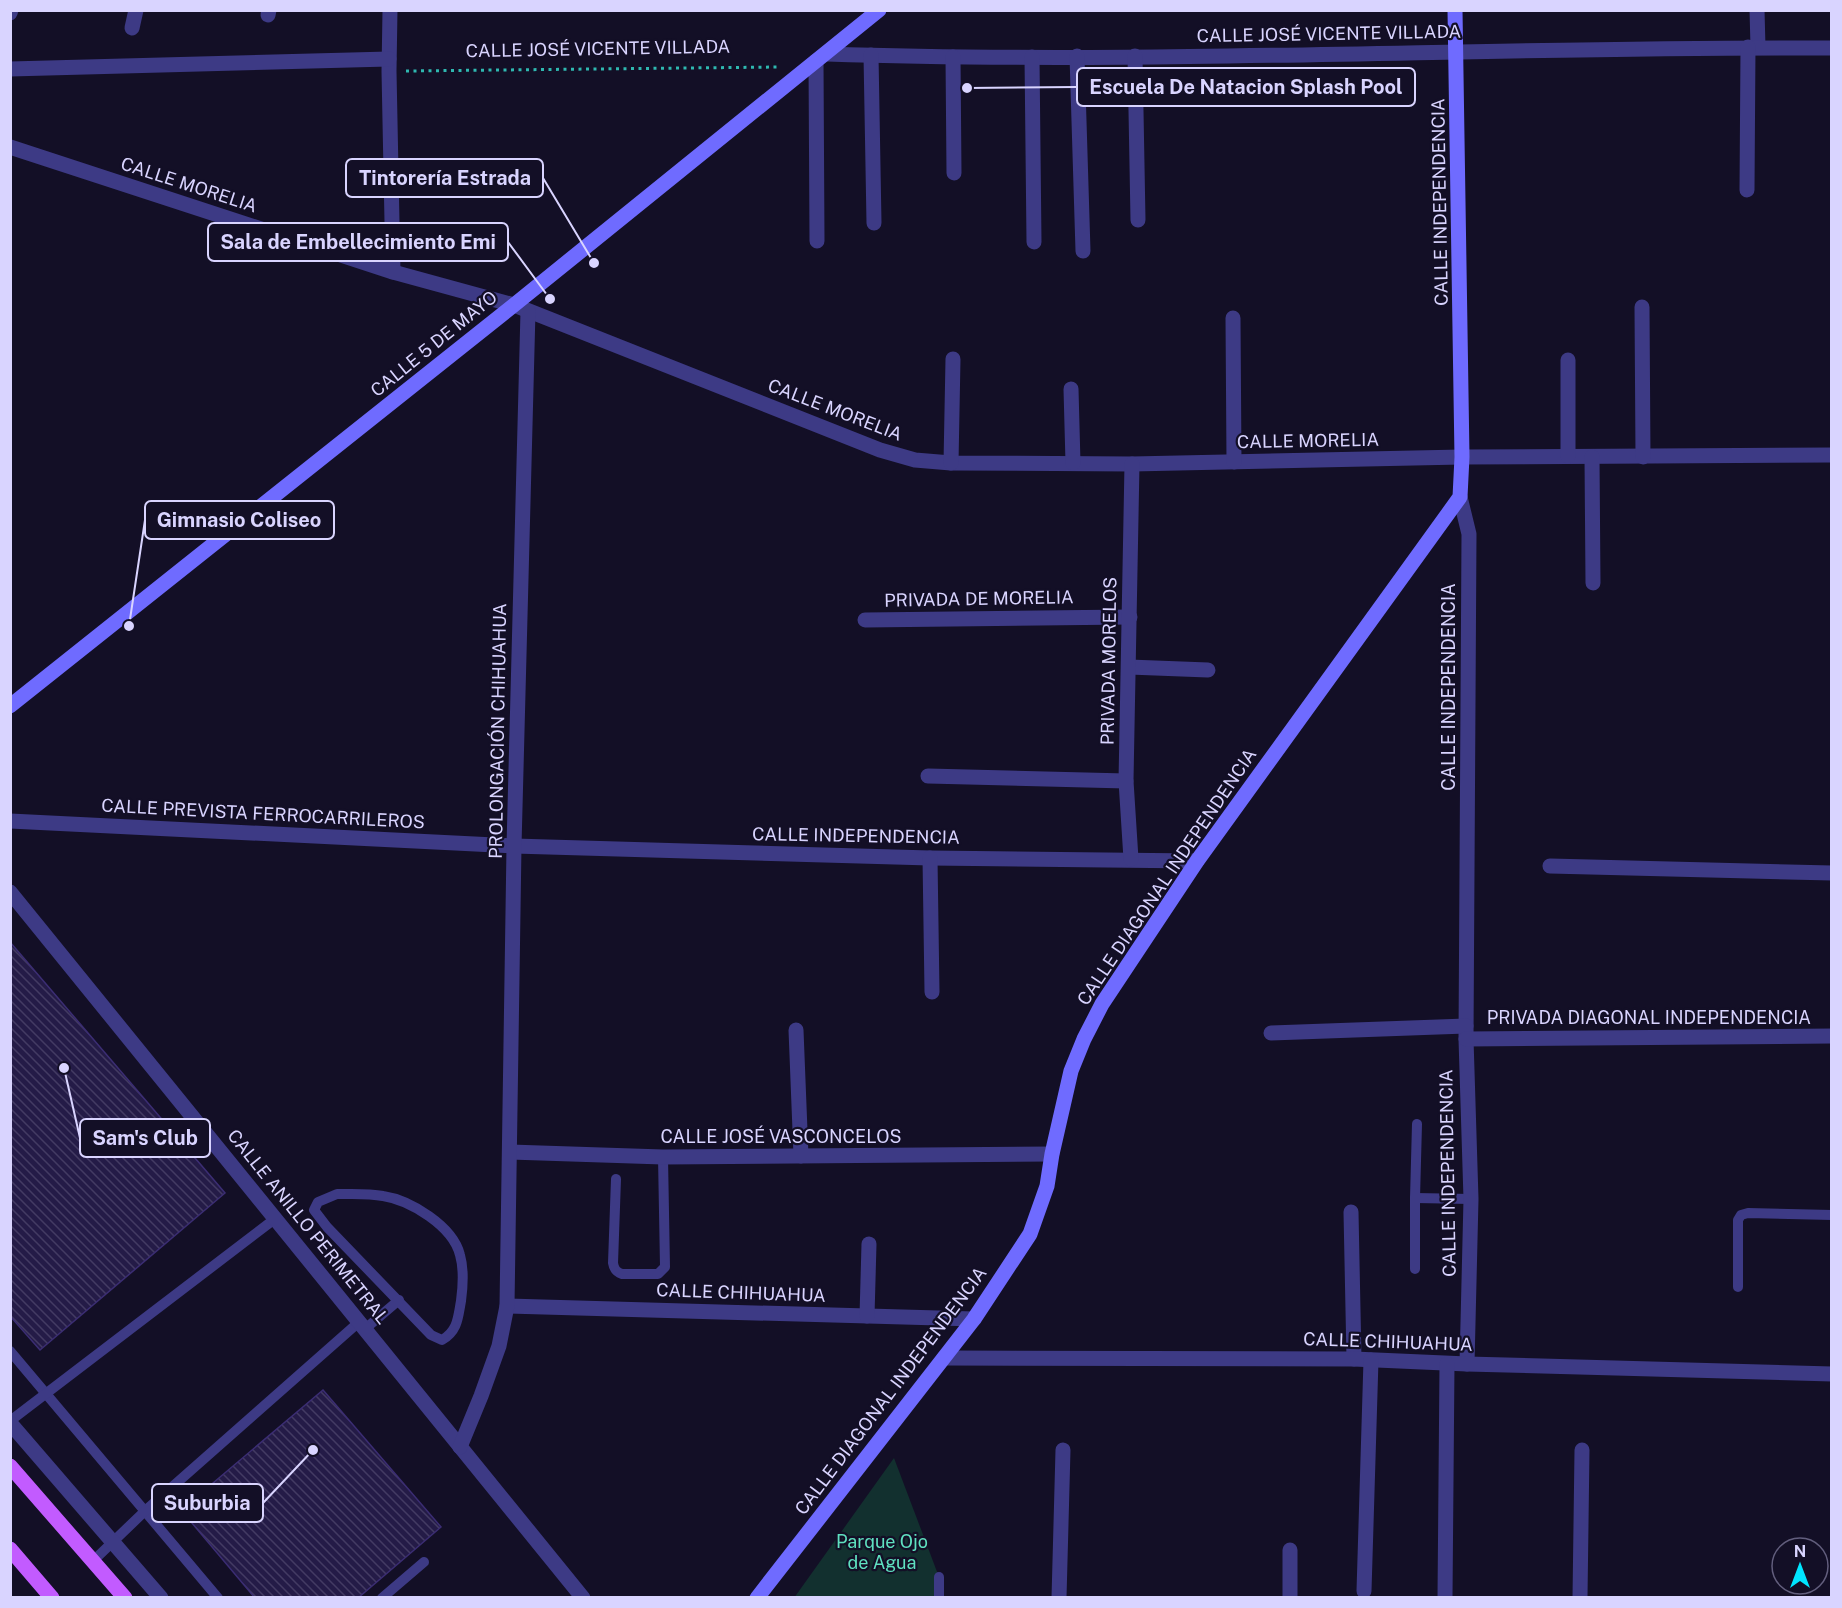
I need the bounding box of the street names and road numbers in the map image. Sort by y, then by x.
street label: CALLE JOSÉ VICENTE VILLADA [1197,20,1462,46]
street label: CALLE JOSÉ VICENTE VILLADA [466,35,731,61]
street label: CALLE INDEPENDENCIA [1427,98,1452,306]
street label: CALLE MORELIA [118,153,260,217]
street label: CALLE 5 DE MAYO [366,286,501,401]
street label: CALLE MORELIA [765,374,905,445]
street label: CALLE MORELIA [1237,429,1379,452]
street label: PRIVADA MORELOS [1097,577,1120,745]
street label: CALLE INDEPENDENCIA [1438,583,1459,791]
street label: PRIVADA DE MORELIA [884,586,1074,611]
street label: PROLONGACIÓN CHIHUAHUA [484,603,510,859]
street label: CALLE DIAGONAL INDEPENDENCIA [1073,744,1261,1009]
street label: CALLE PREVISTA FERROCARRILEROS [101,795,425,832]
street label: CALLE INDEPENDENCIA [752,823,960,848]
street label: PRIVADA DIAGONAL INDEPENDENCIA [1487,1007,1811,1028]
street label: CALLE INDEPENDENCIA [1435,1069,1460,1277]
street label: CALLE ANILLO PERIMETRAL [223,1125,393,1328]
street label: CALLE JOSÉ VASCONCELOS [660,1125,902,1147]
street label: CALLE DIAGONAL INDEPENDENCIA [790,1262,991,1519]
street label: CALLE CHIHUAHUA [656,1279,826,1306]
street label: CALLE CHIHUAHUA [1303,1328,1473,1355]

